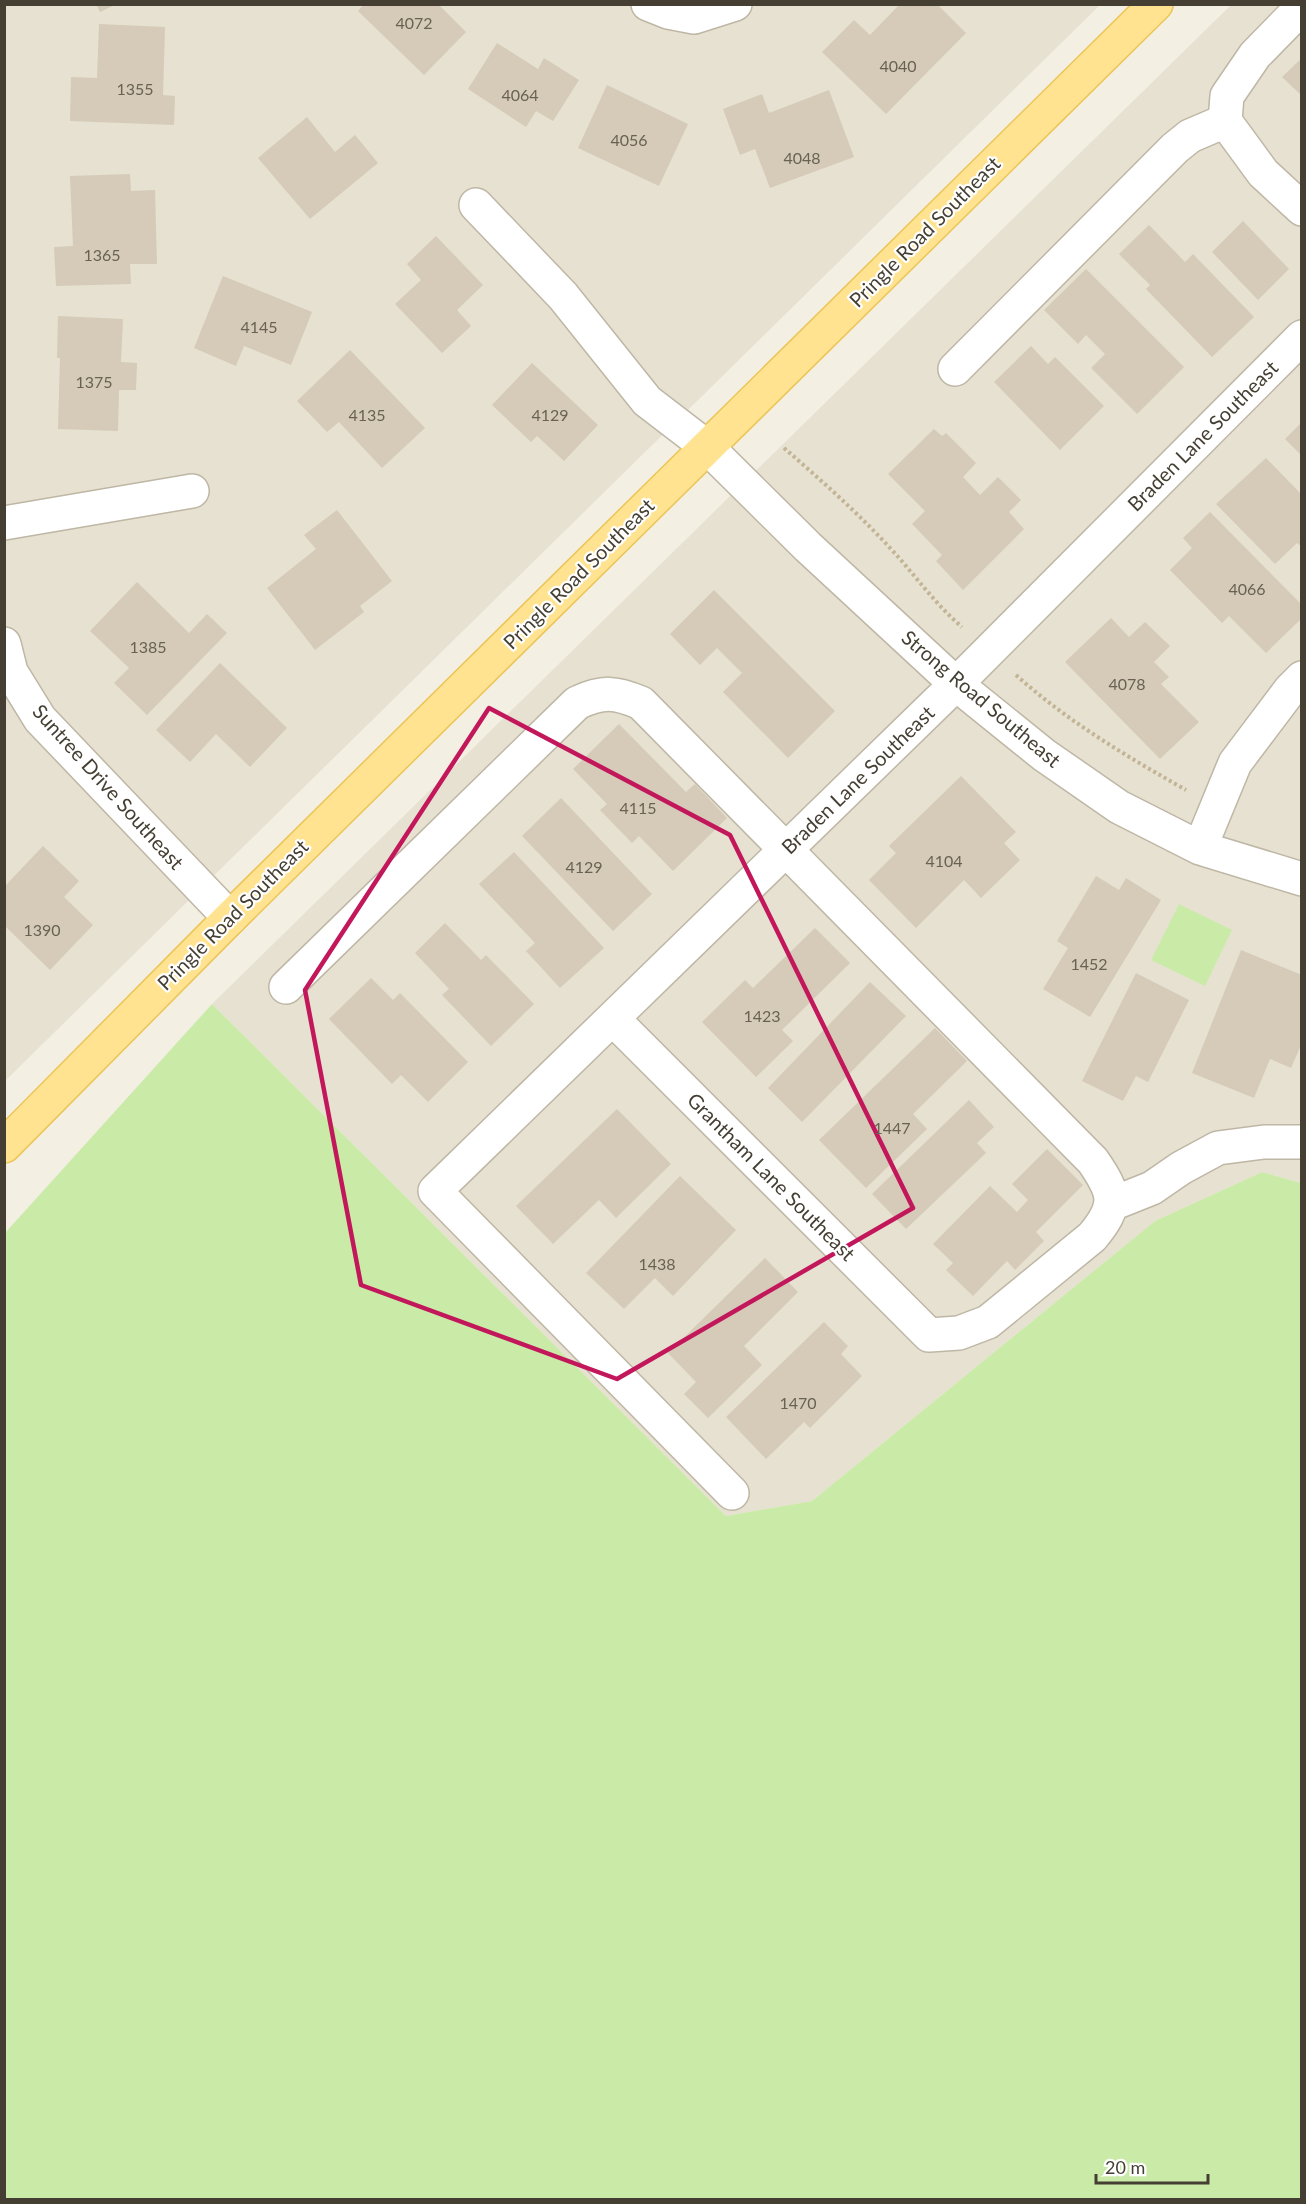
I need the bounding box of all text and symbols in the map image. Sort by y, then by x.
house number: 4072 [395,13,433,32]
house number: 4040 [879,56,917,75]
house number: 1355 [116,79,154,98]
house number: 4064 [501,85,539,104]
house number: 4056 [610,130,648,149]
house number: 4048 [783,148,821,167]
street label: Pringle Road Southeast [844,151,1005,312]
house number: 1365 [83,245,121,264]
house number: 4145 [240,317,278,336]
street label: Braden Lane Southeast [1122,355,1282,515]
house number: 1375 [75,372,113,391]
house number: 4135 [348,405,386,424]
house number: 4129 [531,405,569,424]
street label: Pringle Road Southeast [498,493,659,654]
house number: 4066 [1228,579,1266,598]
street label: Strong Road Southeast [897,625,1066,772]
house number: 1385 [129,637,167,656]
house number: 4078 [1108,674,1146,693]
street label: Suntree Drive Southeast [28,699,189,874]
street label: Braden Lane Southeast [776,700,939,858]
house number: 4115 [619,798,657,817]
street label: Pringle Road Southeast [152,834,313,995]
house number: 4104 [925,851,963,870]
house number: 4129 [565,857,603,876]
house number: 1390 [23,920,61,939]
house number: 1452 [1070,954,1108,973]
house number: 1423 [743,1006,781,1025]
street label: Grantham Lane Southeast [683,1087,861,1265]
house number: 1447 [873,1118,911,1137]
house number: 1438 [638,1254,676,1273]
house number: 1470 [779,1393,817,1412]
scale bar [1096,2147,1208,2185]
text: 20 m [1105,2156,1145,2178]

